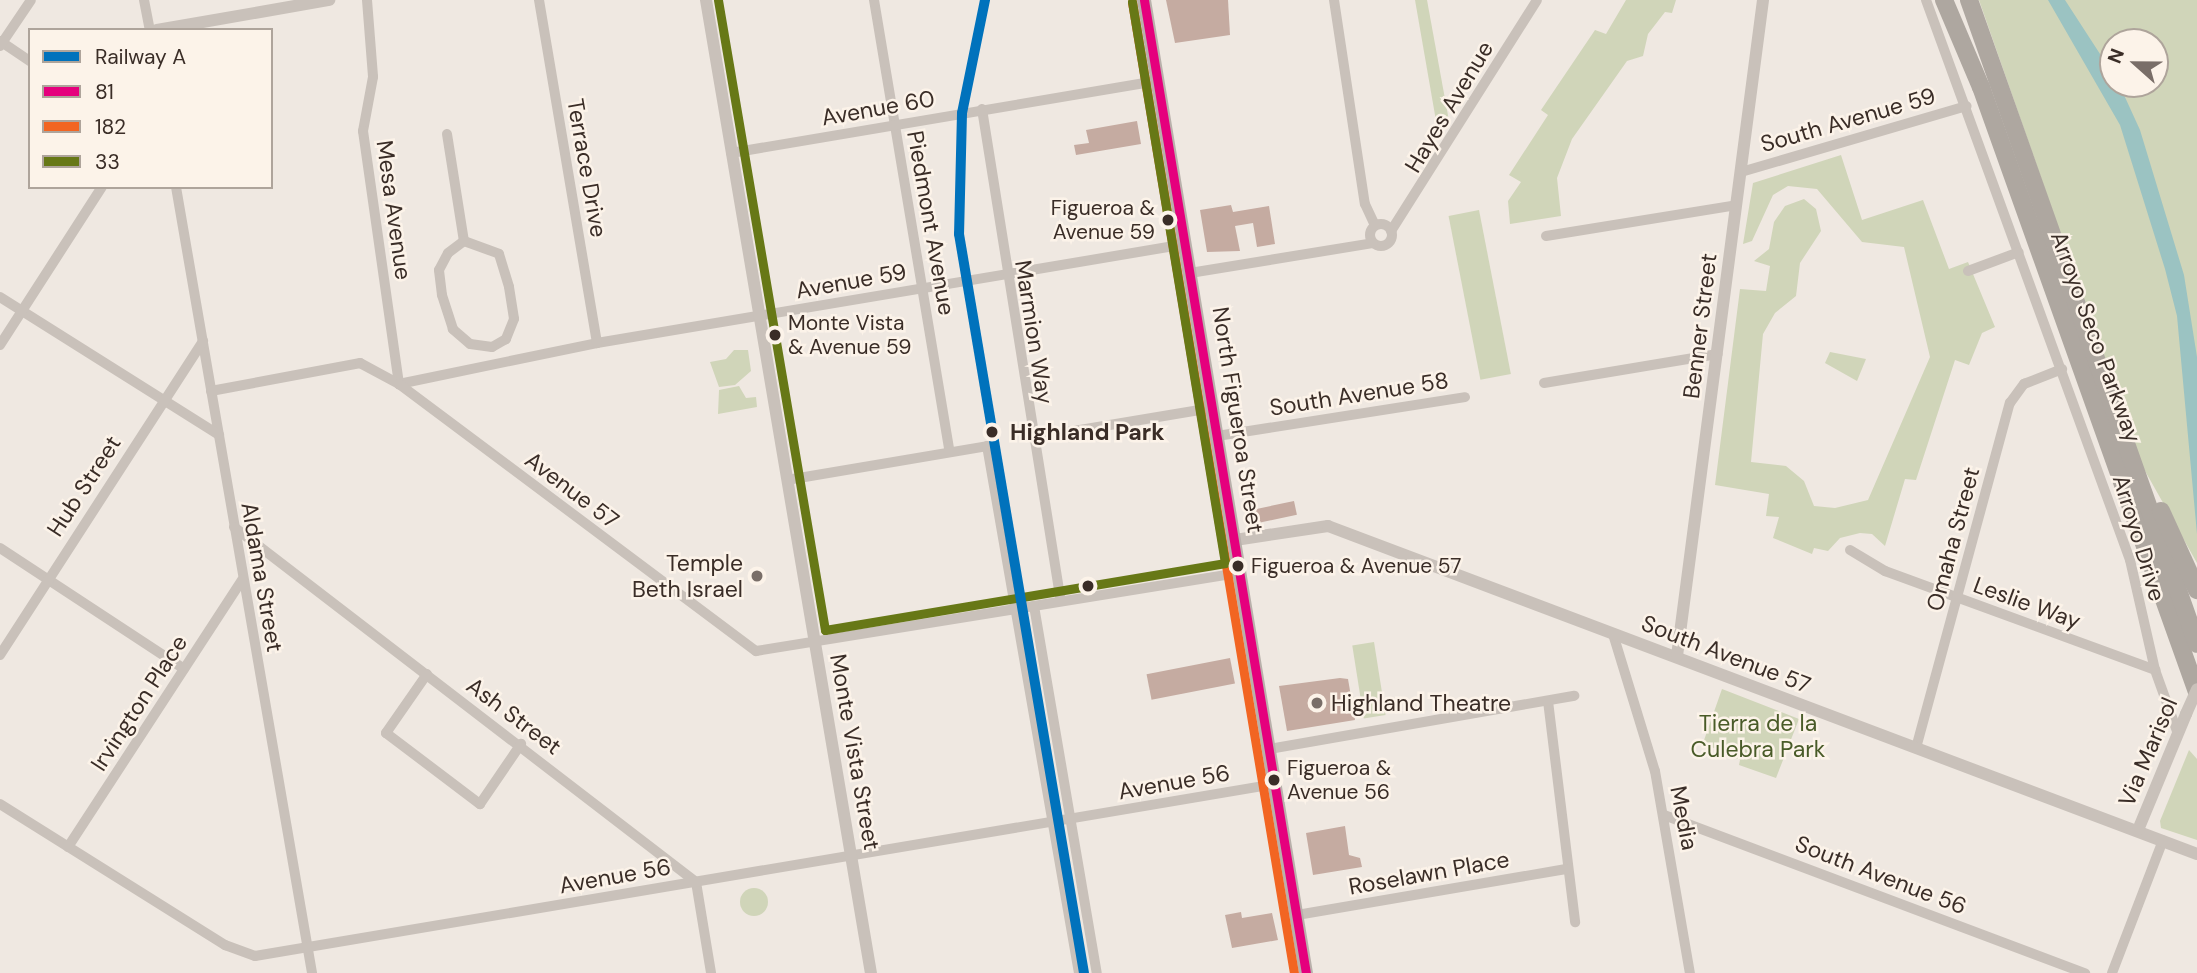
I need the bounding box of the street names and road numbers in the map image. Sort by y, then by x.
street label: Hayes Avenue [1399,36,1499,178]
street label: South Avenue 59 [1757,82,1939,158]
street label: Avenue 60 [819,84,937,132]
street label: Terrace Drive [561,97,613,239]
street label: Piedmont Avenue [901,129,961,317]
street label: Mesa Avenue [371,138,417,282]
street label: Arroyo Seco Parkway [2045,228,2147,446]
street label: Benner Street [1677,252,1723,400]
street label: Avenue 59 [793,258,909,304]
street label: Marmion Way [1009,258,1059,406]
street label: North Figueroa Street [1206,305,1270,535]
street label: South Avenue 58 [1268,366,1450,422]
street label: Hub Street [41,430,127,542]
street label: Avenue 57 [520,446,624,534]
street label: Omaha Street [1921,464,1985,614]
street label: Arroyo Drive [2107,472,2171,604]
street label: Aldama Street [235,500,289,654]
street label: Leslie Way [1970,571,2084,635]
street label: South Avenue 57 [1638,609,1814,699]
street label: Irvington Place [85,630,193,776]
street label: Monte Vista Street [824,652,886,852]
street label: Ash Street [461,671,567,761]
street label: Via Marisol [2113,693,2183,811]
street label: Avenue 56 [1116,759,1232,805]
street label: Media [1664,784,1704,852]
street label: South Avenue 56 [1791,830,1971,920]
street label: Roselawn Place [1346,845,1512,901]
street label: Avenue 56 [557,853,673,899]

